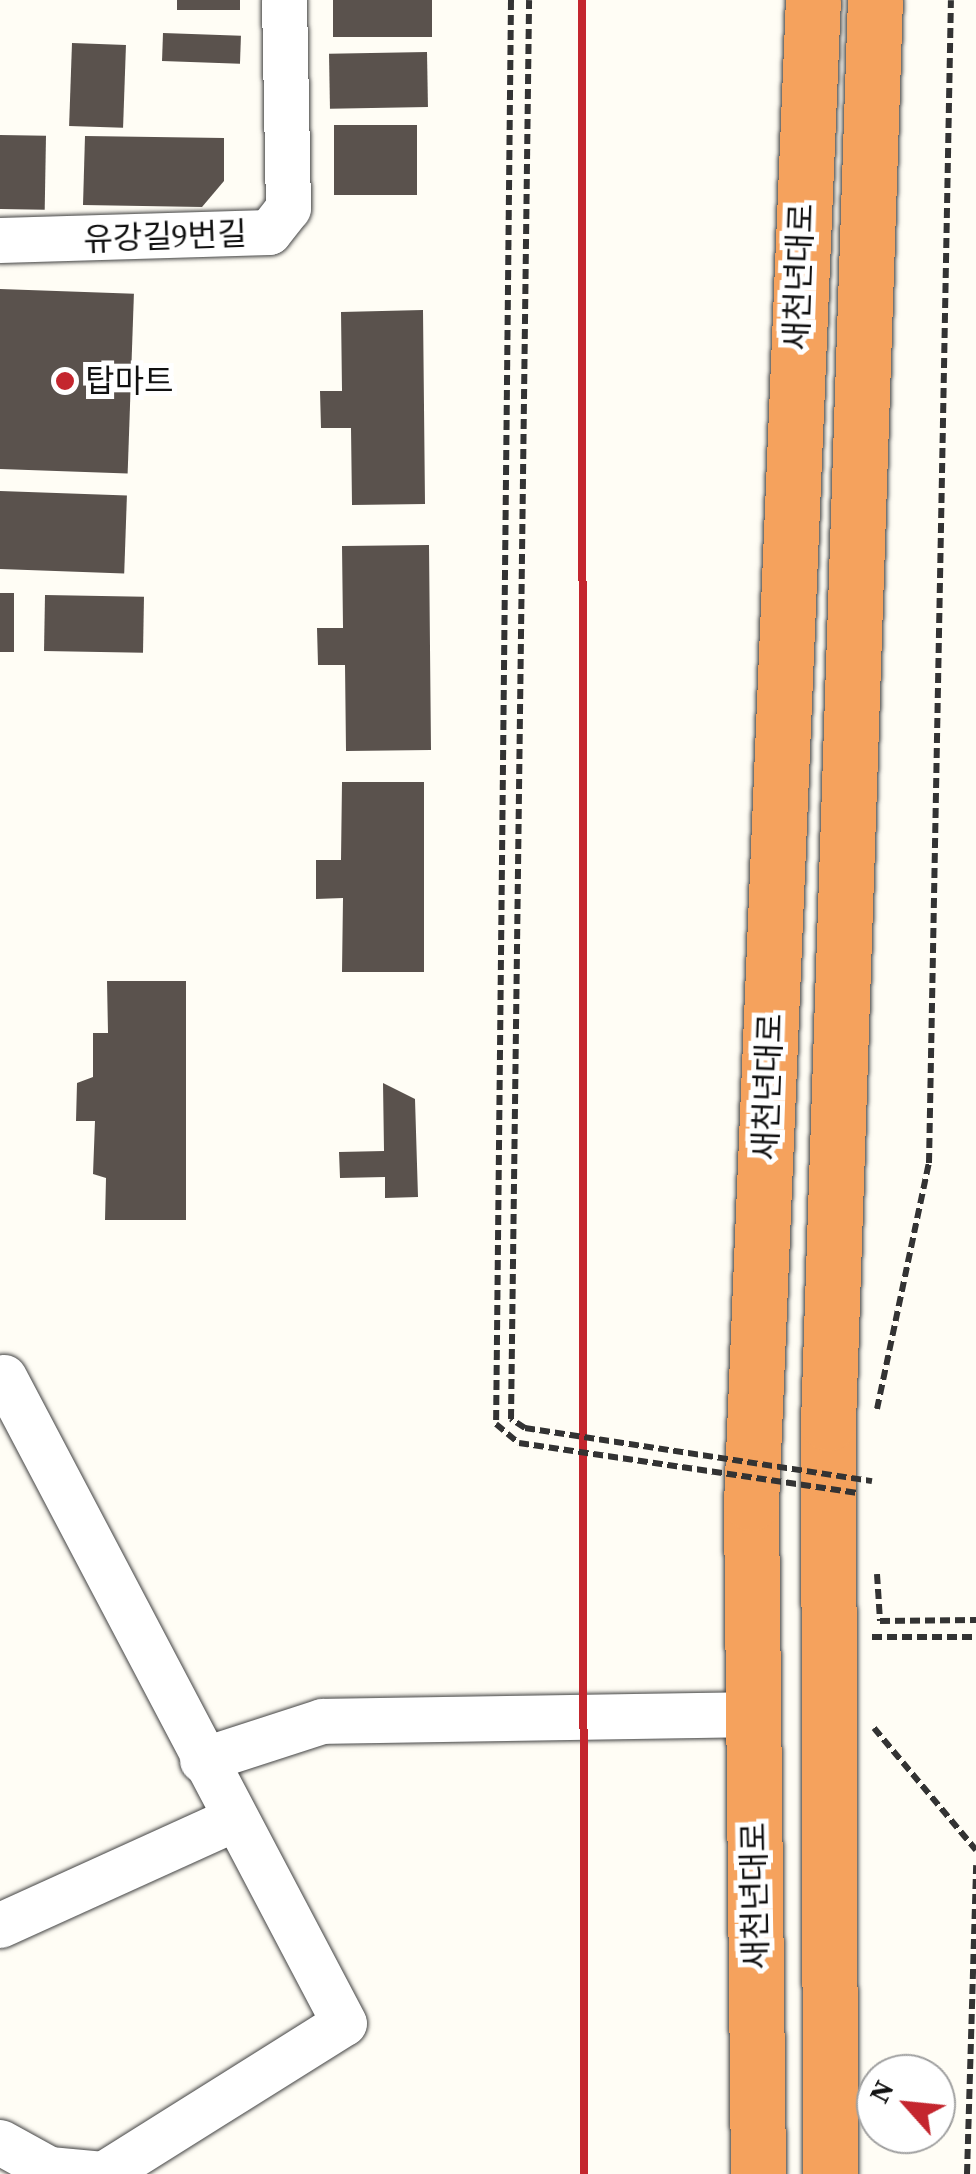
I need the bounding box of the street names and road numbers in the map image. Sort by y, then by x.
street label: 새천년대로 [777,203,821,351]
street label: 유강길9번길 [83,215,247,259]
street label: 새천년대로 [746,1013,790,1161]
street label: 새천년대로 [735,1822,775,1970]

